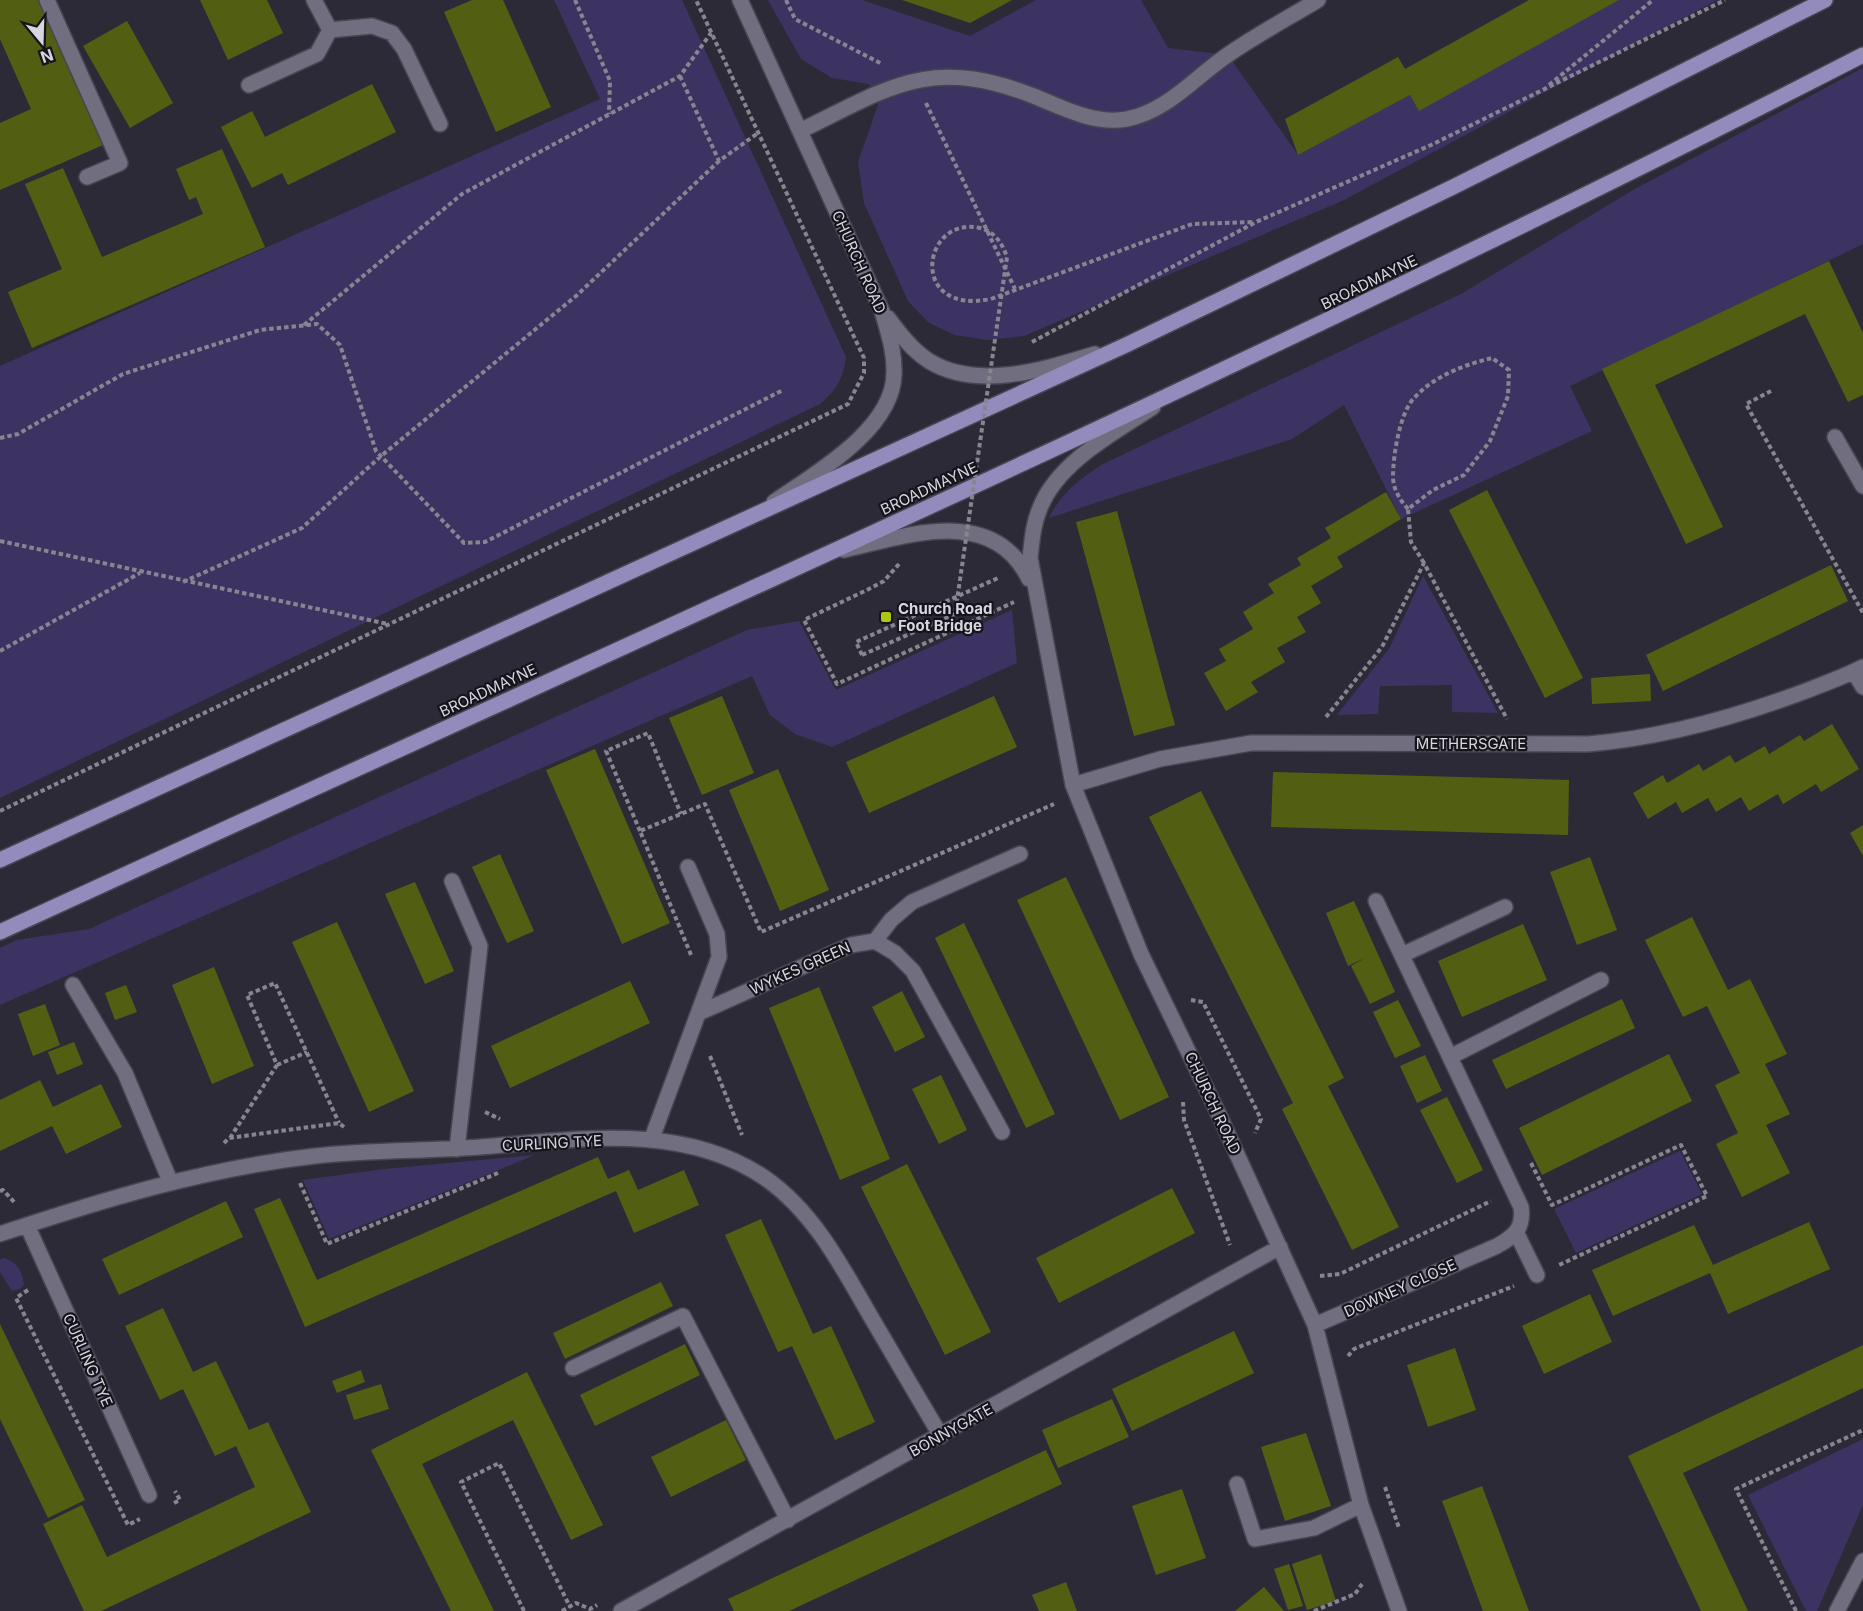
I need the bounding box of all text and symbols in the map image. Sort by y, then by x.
north arrow [12,12,72,72]
text: N [38,45,56,68]
street label: CHURCH ROAD [828,207,890,317]
street label: BROADMAYNE [1318,250,1420,314]
street label: BROADMAYNE [877,457,981,519]
place label: Church Road Foot Bridge [898,599,992,635]
marker: Church Road Foot Bridge [879,610,893,624]
street label: BROADMAYNE [436,659,540,721]
street label: METHERSGATE [1416,734,1526,753]
street label: WYKES GREEN [747,937,853,999]
street label: CHURCH ROAD [1181,1049,1245,1157]
street label: CURLING TYE [501,1131,603,1155]
street label: DOWNEY CLOSE [1341,1255,1459,1321]
street label: CURLING TYE [59,1310,117,1410]
street label: BONNYGATE [906,1399,996,1461]

